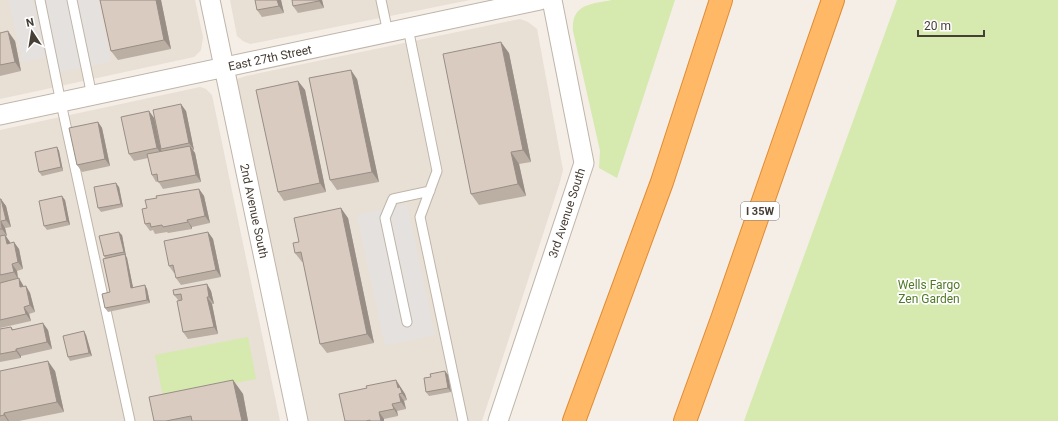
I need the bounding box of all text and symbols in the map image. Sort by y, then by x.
north arrow [12,12,52,52]
scale bar [918,12,984,38]
text: N [25,15,35,30]
text: 20 m [924,19,951,33]
street label: East 27th Street [227,42,313,74]
street label: 2nd Avenue South [237,162,271,260]
street label: 3rd Avenue South [546,166,588,260]
road number: I 35W [741,202,779,220]
park label: Wells Fargo Zen Garden [898,278,960,306]

